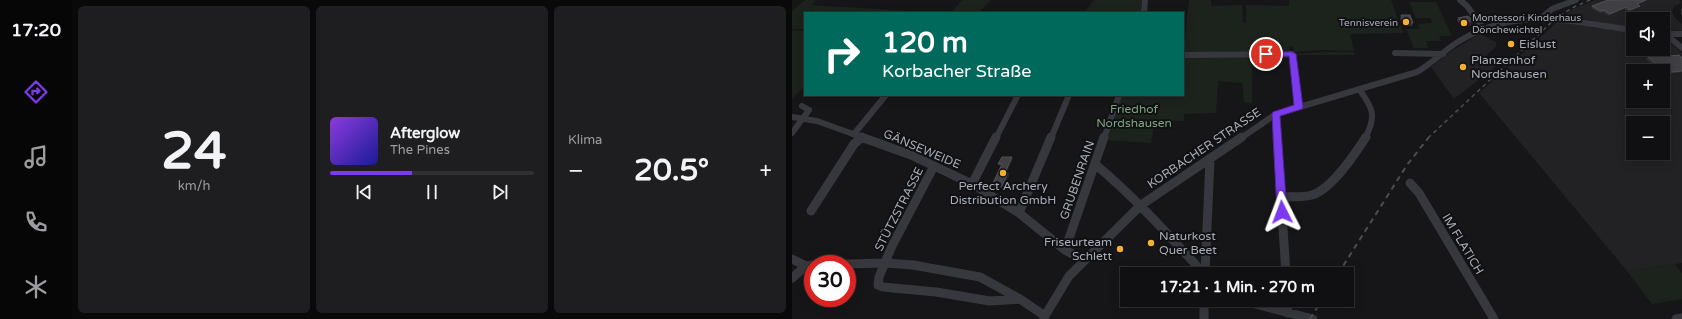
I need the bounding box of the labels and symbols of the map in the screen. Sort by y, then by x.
place label: Montessori Kinderhaus Dönchewichtel [1472,12,1581,36]
place label: Tennisverein [1339,17,1398,29]
marker: Tennisverein [1401,17,1411,27]
marker: Montessori Kinderhaus Dönchewichtel [1459,18,1469,28]
pin [1249,37,1283,71]
place label: Eislust [1519,37,1556,51]
marker: Eislust [1506,39,1516,49]
place label: Planzenhof Nordshausen [1471,53,1547,81]
marker: Planzenhof Nordshausen [1458,62,1468,72]
park label: Friedhof Nordshausen [1096,102,1172,130]
street label: KORBACHER STRASSE [1145,105,1264,191]
street label: GÄNSEWEIDE [881,126,963,172]
street label: GRUBENRAIN [1057,139,1097,221]
street label: STÜTZSTRASSE [872,164,926,253]
marker: Perfect Archery Distribution GmbH [998,168,1008,178]
place label: Perfect Archery Distribution GmbH [950,179,1056,207]
position arrow [1261,191,1303,233]
street label: IM FLATICH [1439,211,1487,277]
place label: Naturkost Quer Beet [1159,229,1217,257]
place label: Friseurteam Schlett [1044,235,1112,263]
marker: Naturkost Quer Beet [1146,238,1156,248]
marker: Friseurteam Schlett [1115,244,1125,254]
speed limit sign: 30 [804,255,856,307]

